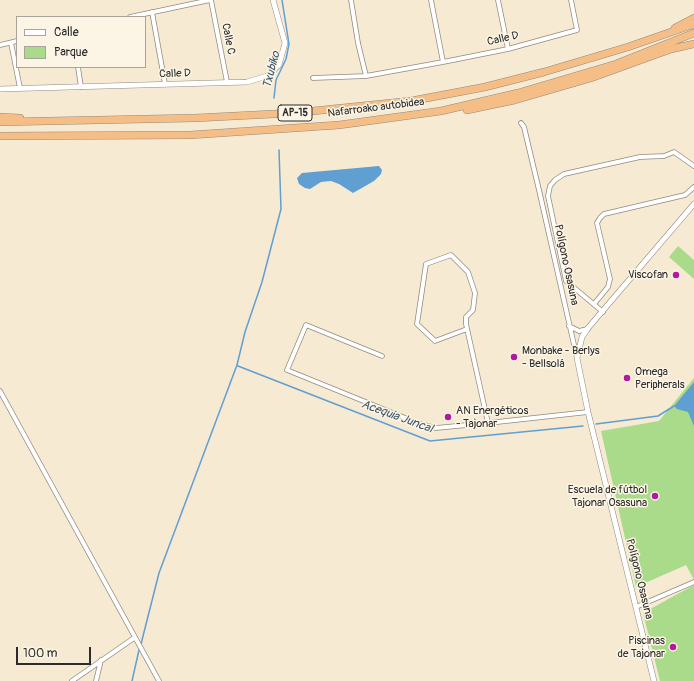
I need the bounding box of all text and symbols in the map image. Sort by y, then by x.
legend [16,16,146,68]
street label: Calle C [218,22,238,56]
text: Calle [54,25,79,40]
street label: Calle D [486,29,520,49]
text: Parque [54,45,88,60]
water label: Txubiko [260,50,284,90]
street label: Calle D [159,67,191,81]
street label: Nafarroako autobidea [327,96,425,120]
road number: AP-15 [278,105,312,121]
street label: Polígono Osasuna [551,223,581,307]
place label: Viscofan [628,268,668,282]
marker: Viscofan [671,270,681,280]
place label: Monbake - Berlys - Bellsolá [522,344,600,370]
marker: Monbake - Berlys - Bellsolá [509,352,519,362]
place label: Omega Peripherals [635,365,685,391]
marker: Omega Peripherals [622,373,632,383]
water label: Acequia Juncal [359,397,435,437]
place label: AN Energéticos - Tajonar [456,404,528,430]
marker: AN Energéticos - Tajonar [443,412,453,422]
place label: Escuela de fútbol Tajonar Osasuna [568,483,647,509]
marker: Escuela de fútbol Tajonar Osasuna [650,491,660,501]
street label: Polígono Osasuna [623,537,655,621]
place label: Piscinas de Tajonar [618,634,665,660]
scale bar [18,639,93,665]
marker: Piscinas de Tajonar [668,642,678,652]
text: 100 m [23,646,57,661]

